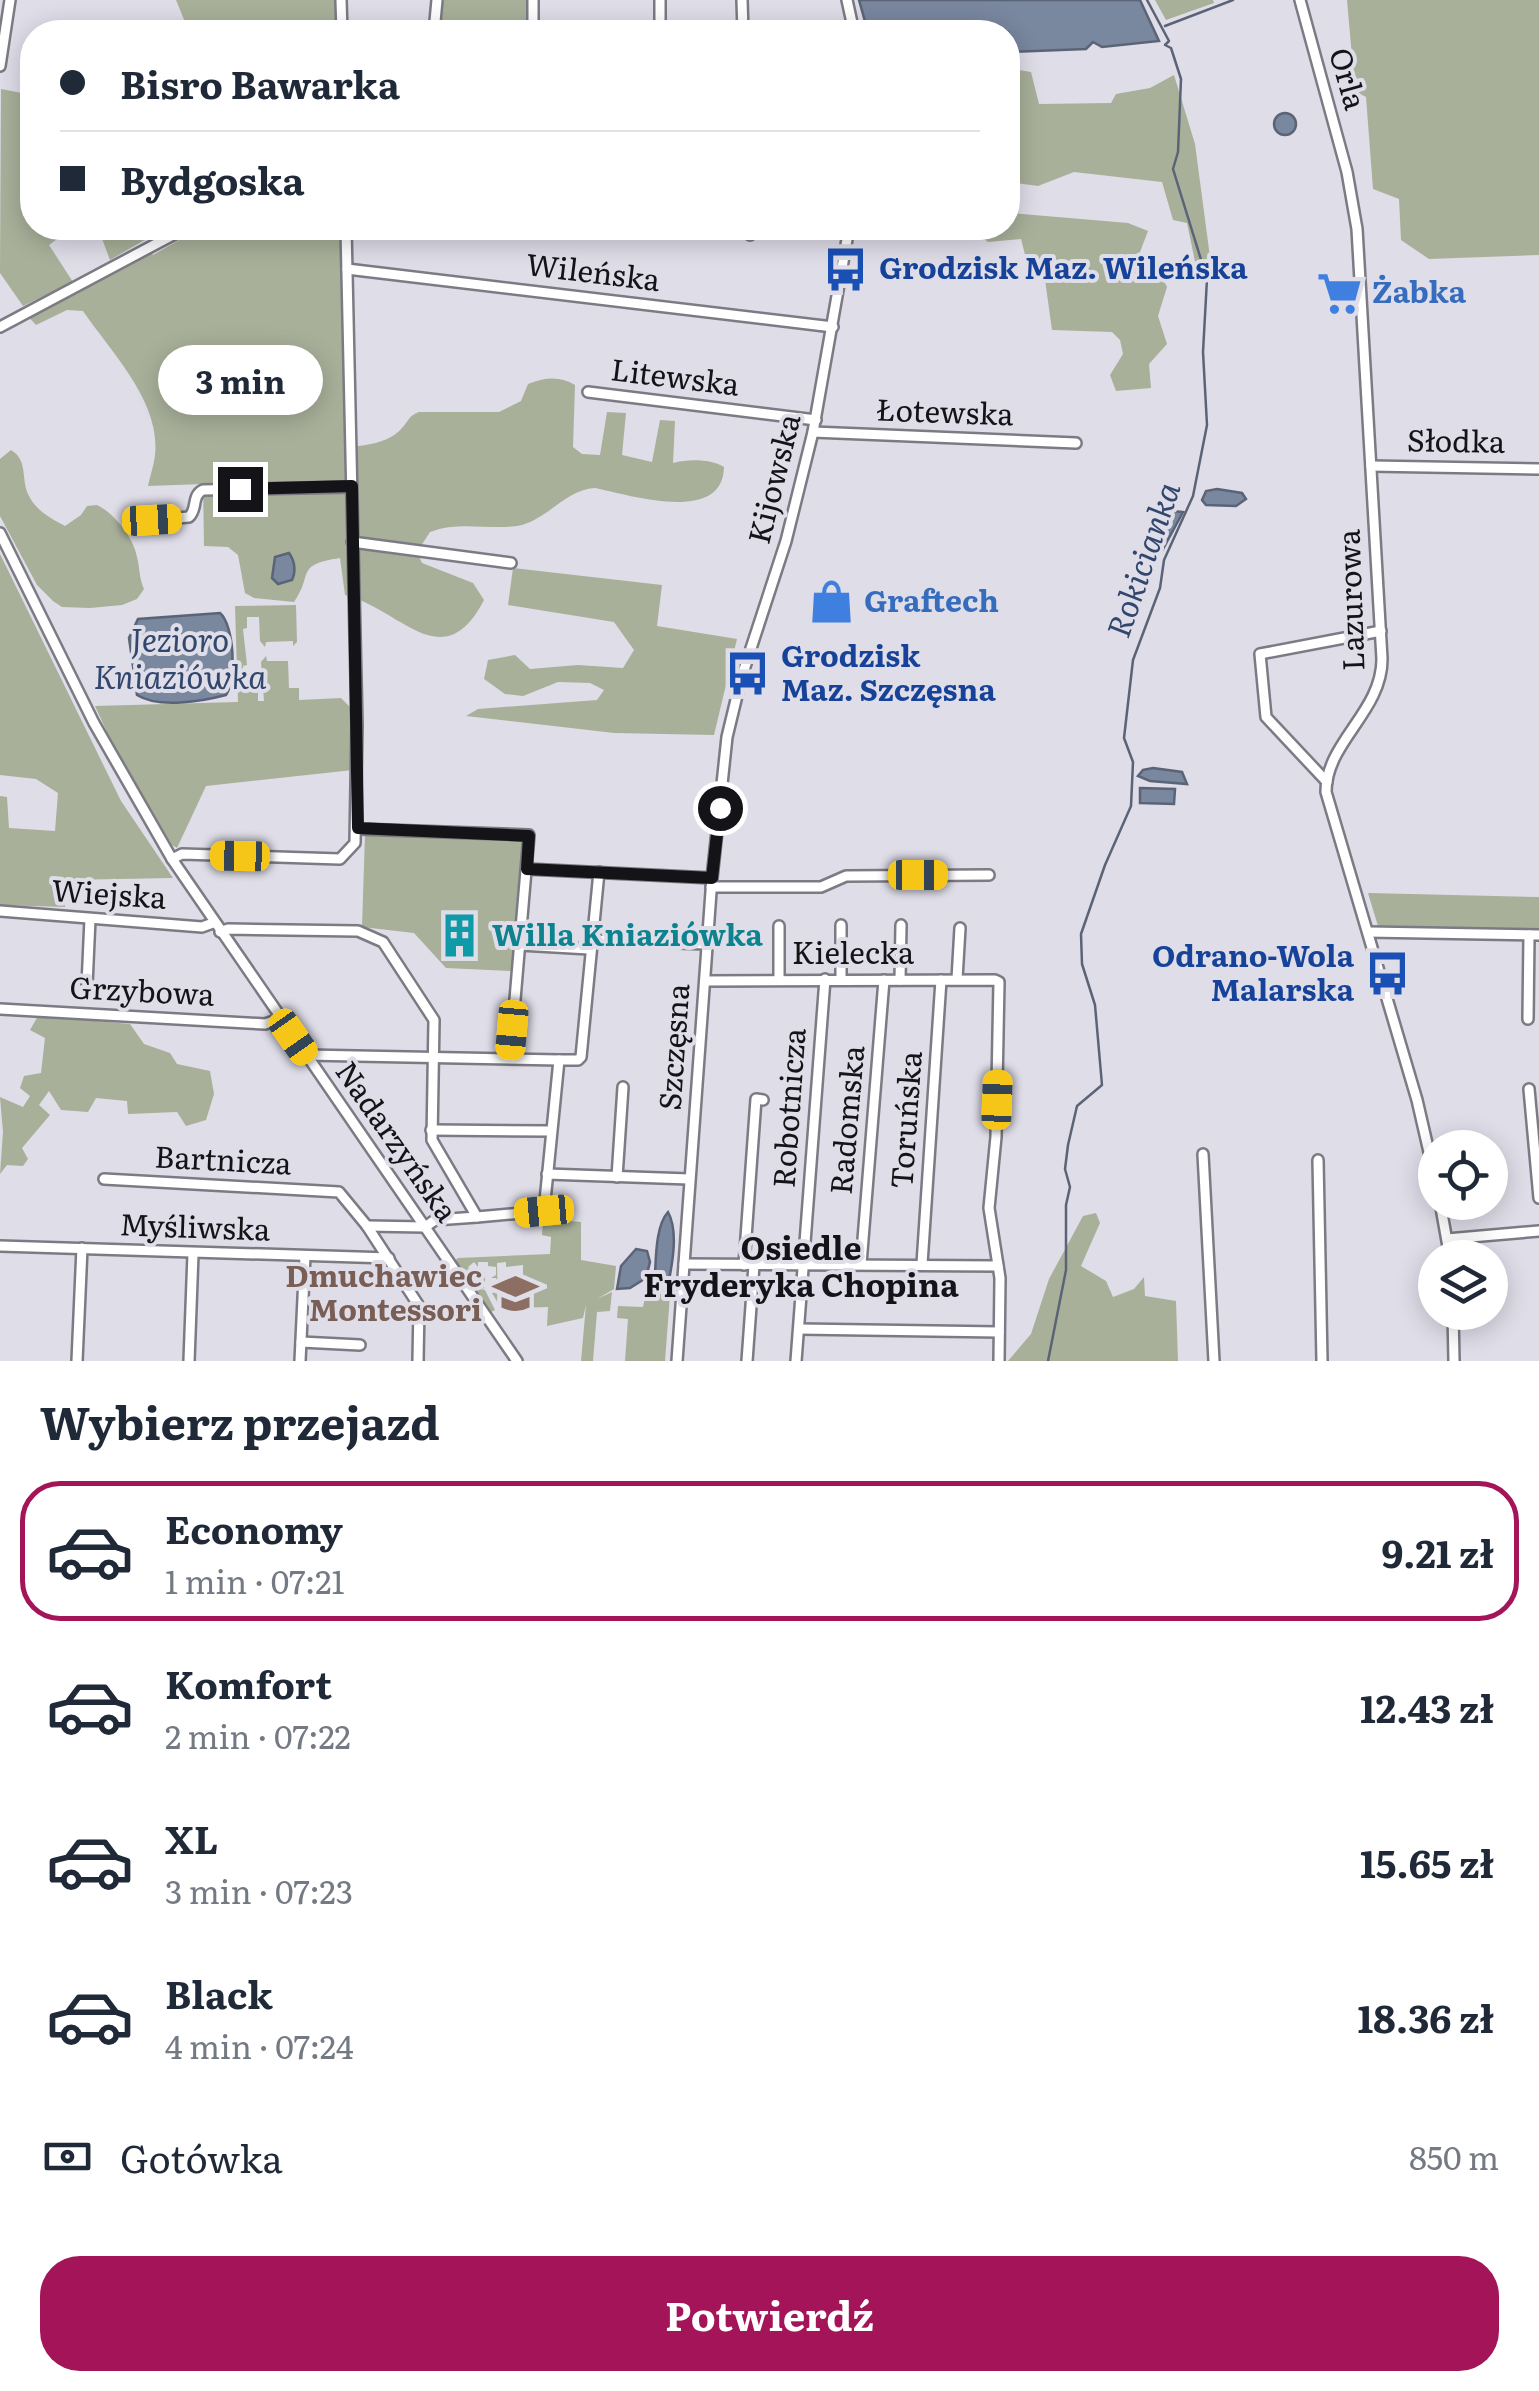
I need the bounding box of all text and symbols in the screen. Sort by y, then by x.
street label: Orla [1320,42,1380,115]
text: Bisro Bawarka [120,54,400,111]
text: Bydgoska [120,150,305,207]
street label: Wileńska [524,240,664,300]
place label: Grodzisk Maz. Wileńska [879,244,1248,288]
bus stop icon: Grodzisk Maz. Wileńska [822,245,870,293]
place label: Żabka [1372,268,1467,312]
supermarket icon: Żabka [1315,269,1363,317]
callout: 3 min [158,344,322,414]
street label: Litewska [609,345,743,405]
text: 3 min [195,356,286,404]
street label: Łotewska [876,386,1015,434]
street label: Kijowska [735,408,810,548]
street label: Słodka [1407,416,1506,462]
route end [218,467,263,512]
water label: Rokicianka [1092,474,1190,643]
car [121,503,183,537]
street label: Lazurowa [1325,528,1373,672]
place label: Graftech [864,577,999,621]
shop icon: Graftech [807,578,855,626]
water label: Jezioro Kniaziówka [93,614,267,699]
place label: Grodzisk Maz. Szczęsna [781,632,996,710]
bus stop icon: Grodzisk Maz. Szczęsna [724,650,772,698]
route start [698,786,743,831]
car [210,840,270,872]
car [888,860,948,890]
street label: Wiejska [50,866,169,918]
place label: Willa Kniaziówka [492,911,764,955]
building icon: Willa Kniaziówka [435,912,483,960]
street label: Kielecka [792,929,915,973]
place label: Odrano-Wola Malarska [1152,932,1355,1010]
bus stop icon: Odrano-Wola Malarska [1363,950,1411,998]
street label: Grzybowa [69,963,217,1015]
street label: Szczęsna [646,981,698,1112]
car [494,999,530,1061]
car [264,1004,322,1070]
street label: Robotnicza [759,1026,815,1189]
street label: Radomska [817,1043,874,1196]
street label: Toruńska [877,1049,931,1190]
street label: Nadarzyńska [327,1051,471,1230]
car [981,1069,1013,1131]
map controls [1418,1130,1508,1330]
button: locate [1418,1130,1508,1220]
street label: Bartnicza [154,1132,294,1184]
car [513,1193,575,1229]
street label: Myśliwska [119,1200,272,1250]
district label: Osiedle Fryderyka Chopina [643,1222,959,1307]
button: layers [1418,1240,1508,1330]
place label: Dmuchawiec Montessori [285,1252,482,1330]
school or university icon: Dmuchawiec Montessori [491,1270,539,1318]
text: Wybierz przejazd [40,1387,440,1454]
text: Economy [165,1499,343,1556]
icon: car [45,1506,135,1596]
text: 9.21 zł [1381,1523,1494,1580]
text: 1 min · 07:21 [165,1556,344,1604]
text: Komfort [165,1654,332,1711]
icon: car [45,1661,135,1751]
text: 12.43 zł [1360,1678,1494,1735]
text: 2 min · 07:22 [165,1711,351,1759]
text: XL [165,1809,218,1866]
icon: car [45,1816,135,1906]
text: 15.65 zł [1360,1833,1494,1890]
text: 3 min · 07:23 [165,1866,353,1914]
text: Black [165,1964,273,2021]
icon: car [45,1971,135,2061]
text: 18.36 zł [1358,1988,1494,2045]
text: 4 min · 07:24 [165,2021,354,2069]
text: Gotówka [120,2128,283,2185]
icon: cash [40,2129,95,2184]
text: 850 m [1409,2132,1499,2180]
button: Potwierdź [40,2256,1499,2371]

